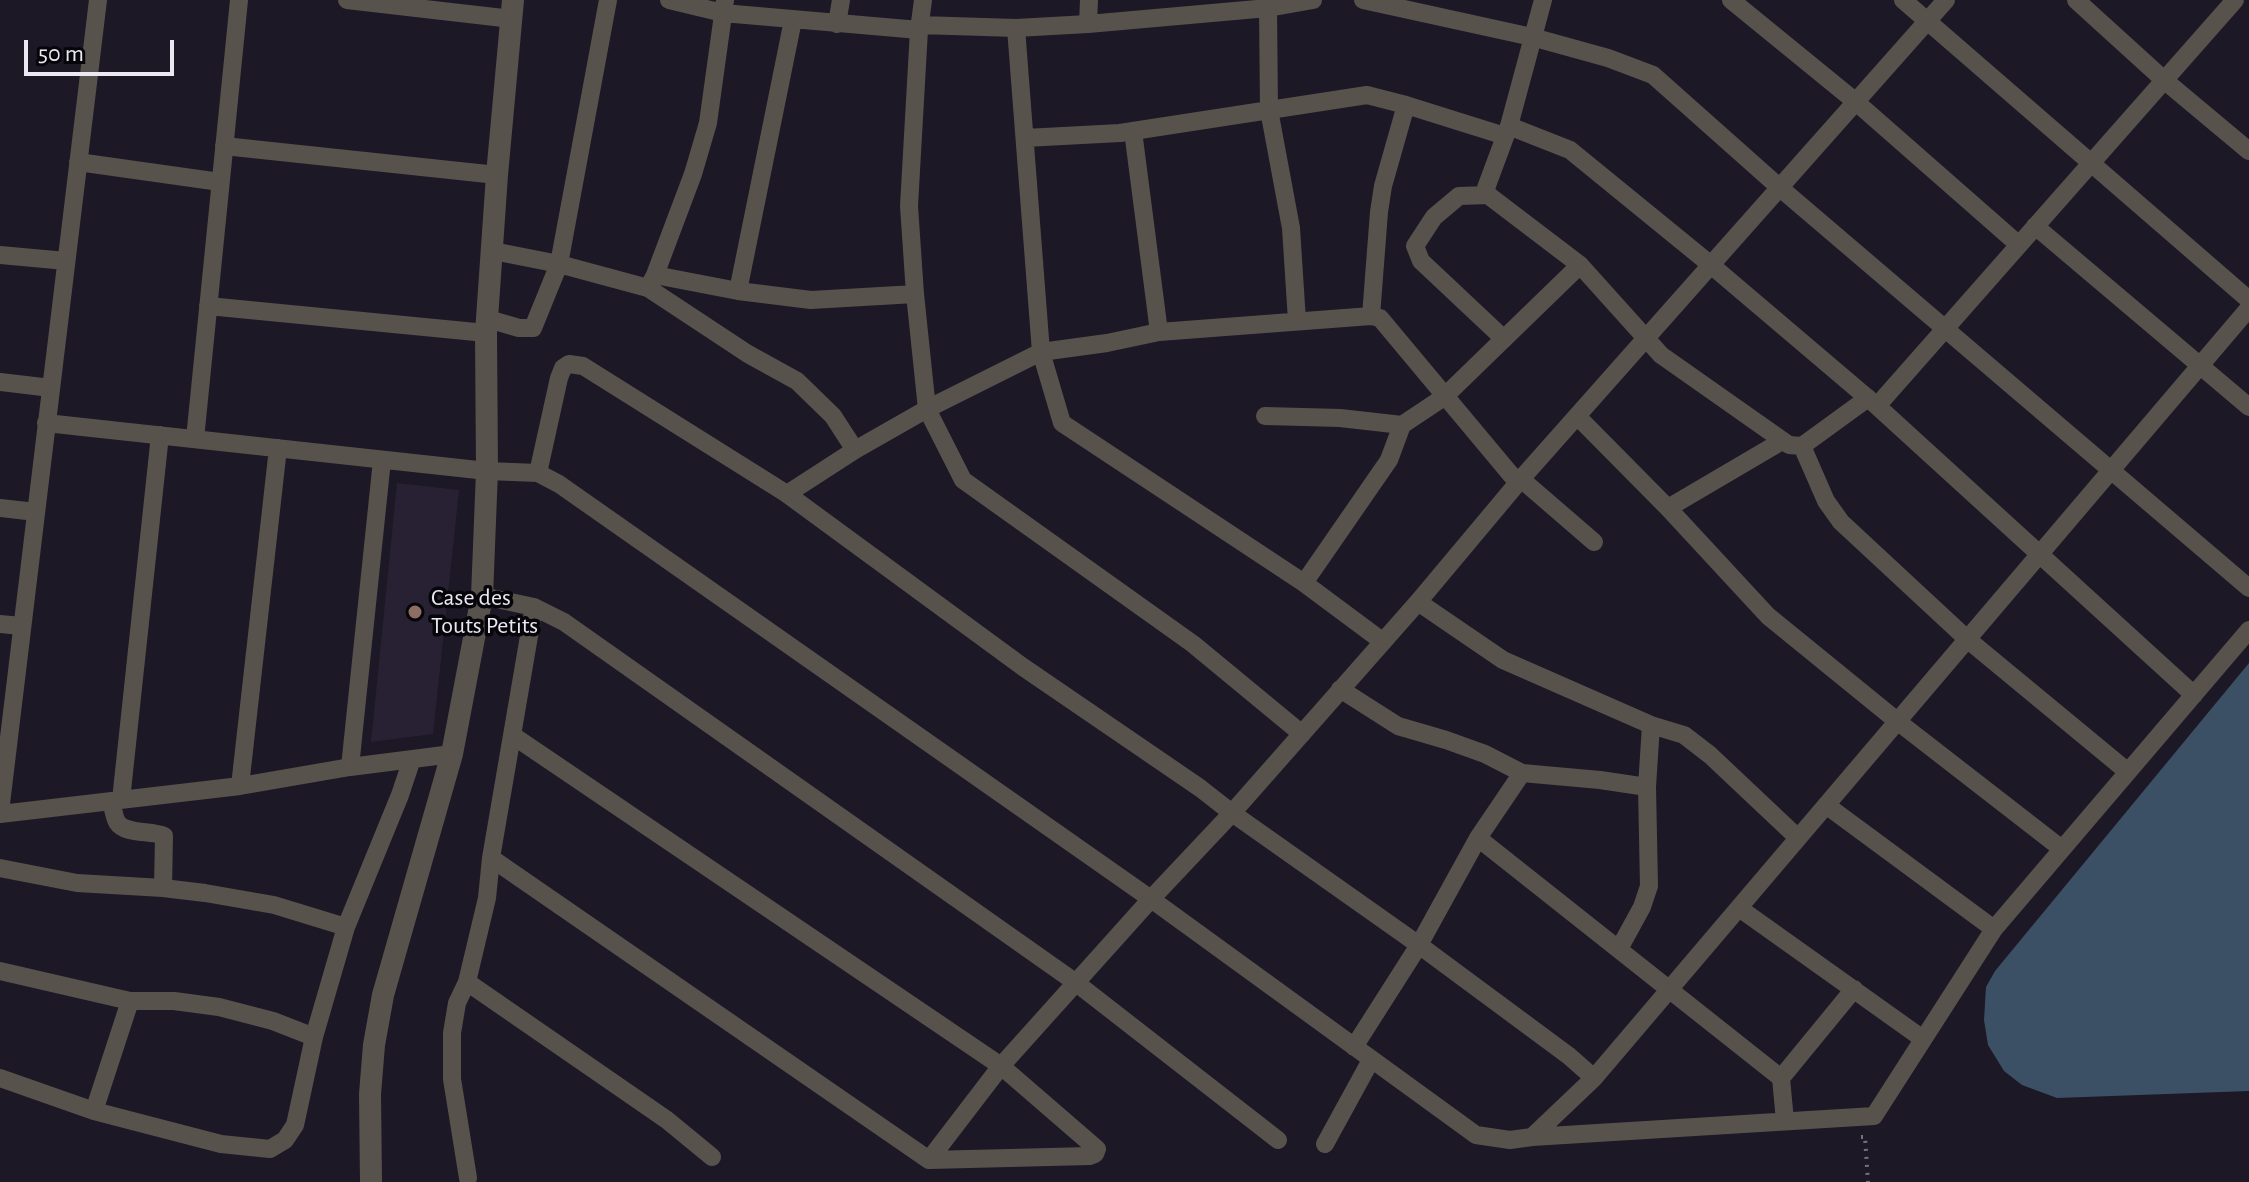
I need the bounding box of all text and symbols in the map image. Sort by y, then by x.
scale bar [28,24,178,74]
text: 50 m [38,42,84,66]
place label: Case des Touts Petits [431,584,538,640]
marker: Case des Touts Petits [406,603,424,621]

